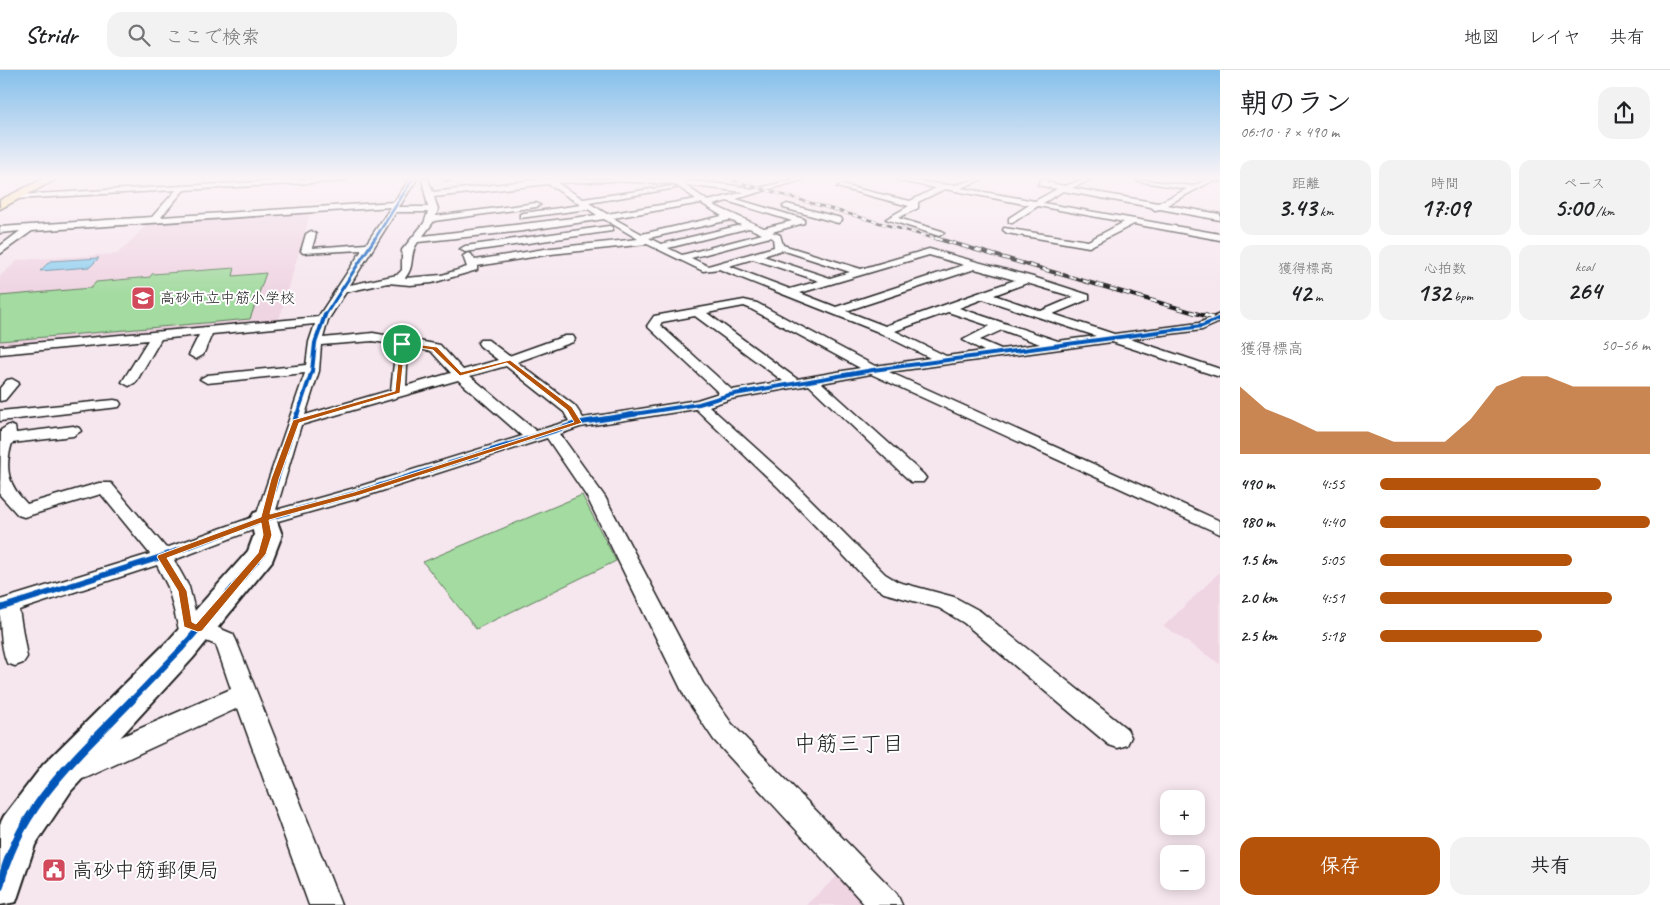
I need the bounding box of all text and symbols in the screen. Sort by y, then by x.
search box [107,12,457,57]
text: Stridr [25,20,77,50]
icon: search [125,21,153,49]
text: ここで検索 [165,25,260,49]
text: 地図 [1464,26,1500,48]
text: レイヤ [1528,26,1581,48]
text: 共有 [1609,26,1645,48]
text: 朝のラン [1240,85,1352,120]
button: share [1598,87,1650,139]
text: 06:10 · 7 × 490 m [1240,122,1339,142]
text: 距離 [1292,175,1320,192]
text: 時間 [1431,175,1459,192]
text: ペース [1564,175,1605,192]
text: 3.43 [1278,192,1316,224]
text: 17:09 [1420,192,1470,224]
text: 5:00 [1554,192,1593,224]
text: km [1316,203,1334,220]
text: /km [1593,203,1614,220]
text: kcal [1575,258,1594,275]
text: 獲得標高 [1278,260,1334,277]
text: 心拍数 [1424,260,1466,277]
text: 264 [1567,275,1601,307]
text: 42 [1289,277,1311,309]
text: 132 [1417,277,1451,309]
school or university icon: 高砂市立中筋小学校 [130,285,156,311]
text: m [1311,288,1323,305]
text: bpm [1451,288,1473,305]
place label: 高砂市立中筋小学校 [160,289,295,308]
pin [381,323,423,365]
icon: arrive [388,330,416,358]
text: 50–56 m [1601,335,1650,355]
text: 獲得標高 [1240,339,1304,359]
text: 490 m [1240,474,1274,494]
text: 4:55 [1320,474,1345,494]
text: 980 m [1240,512,1274,532]
text: 4:40 [1320,512,1345,532]
text: 1.5 km [1240,550,1277,570]
text: 5:05 [1320,550,1345,570]
text: 2.0 km [1240,588,1277,608]
text: 4:51 [1320,588,1345,608]
text: 2.5 km [1240,626,1277,646]
text: 5:18 [1320,626,1345,646]
district label: 中筋三丁目 [794,730,904,758]
map controls [1160,790,1205,890]
button: + [1160,790,1205,835]
button: 保存 [1240,837,1440,895]
button: 共有 [1450,837,1650,895]
button: − [1160,845,1205,890]
public building icon: 高砂中筋郵便局 [41,857,67,883]
place label: 高砂中筋郵便局 [72,857,219,883]

